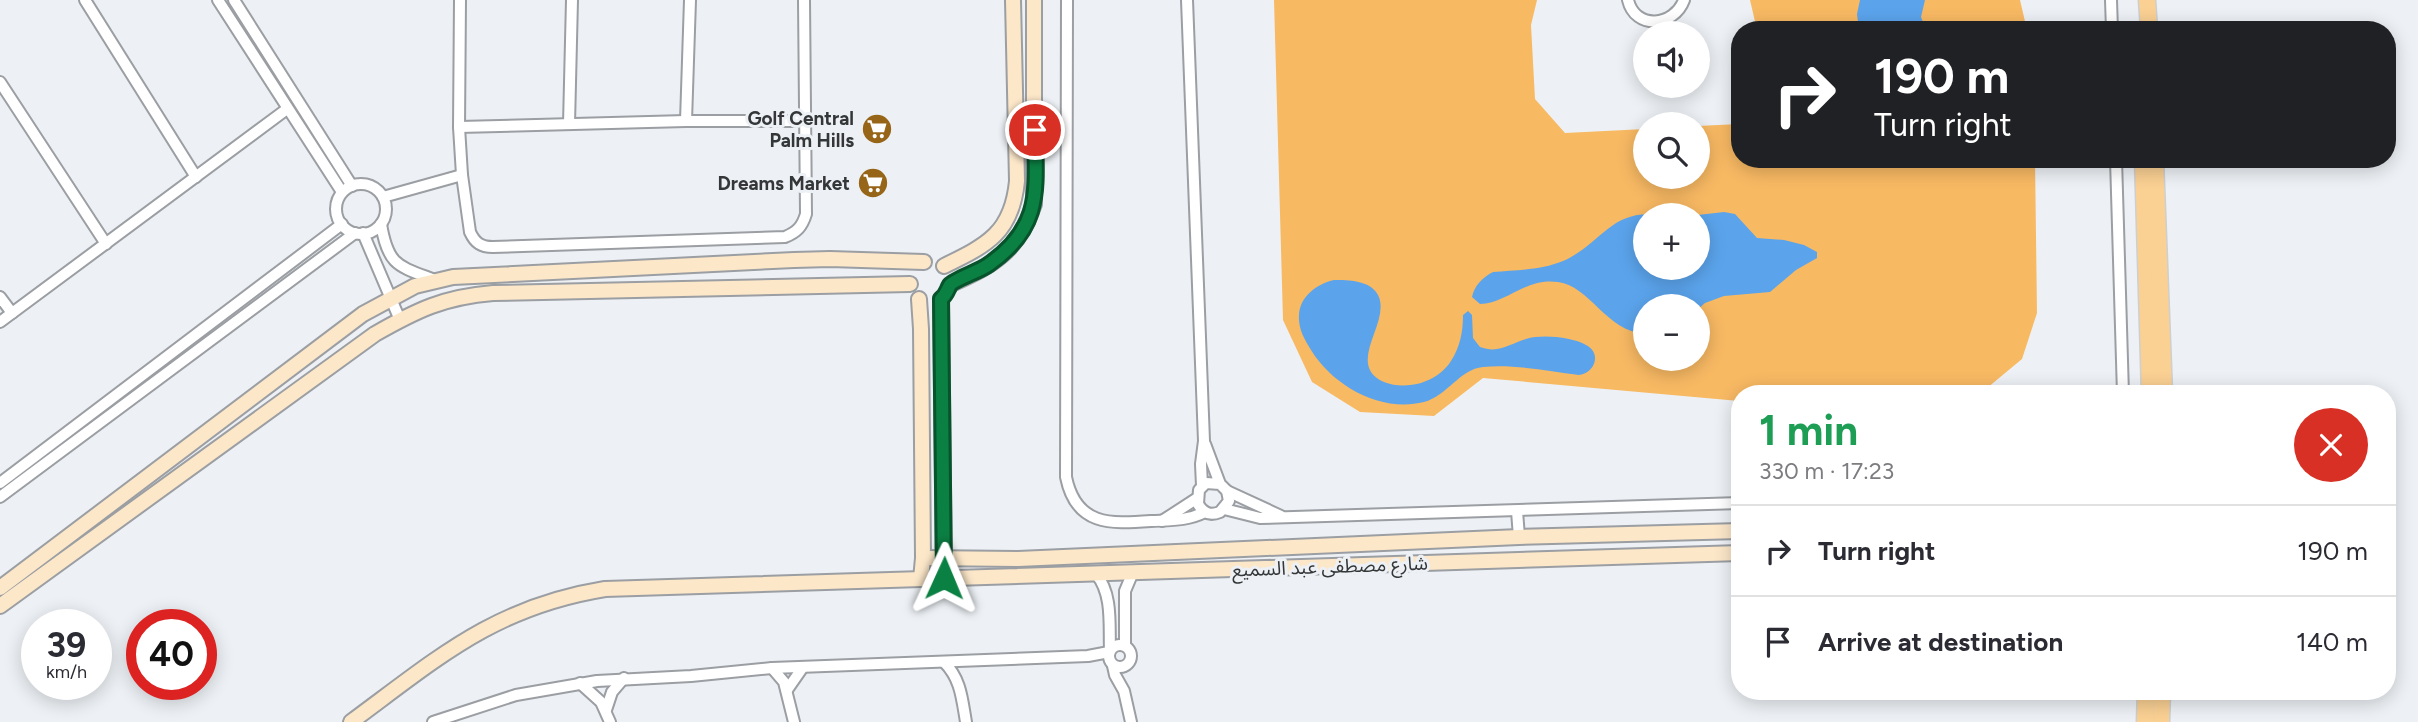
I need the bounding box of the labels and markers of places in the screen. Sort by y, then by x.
pin [1005,100,1065,160]
place label: Golf Central Palm Hills [747,107,854,152]
supermarket icon: Golf Central Palm Hills [860,112,894,146]
supermarket icon: Dreams Market [856,166,890,200]
place label: Dreams Market [717,172,850,195]

